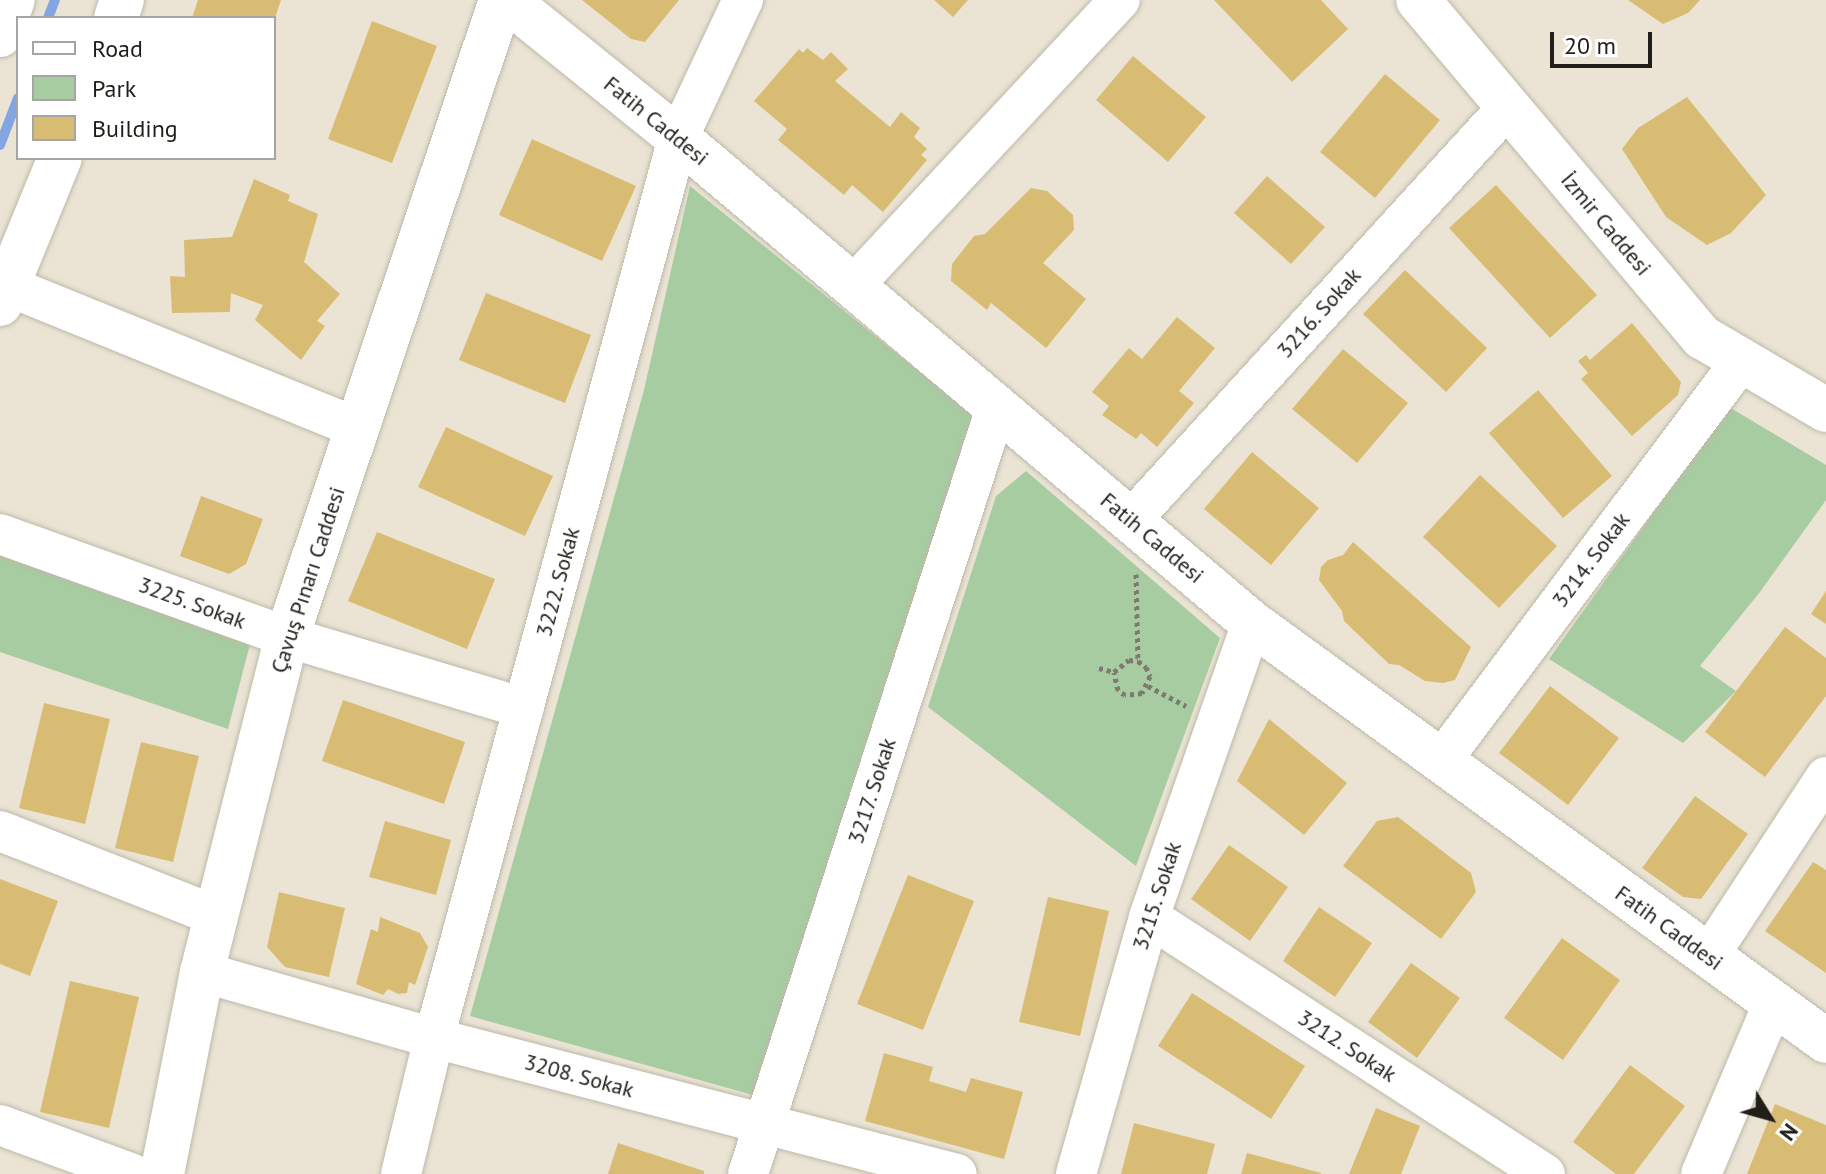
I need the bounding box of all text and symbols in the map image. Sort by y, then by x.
legend [16,16,276,160]
scale bar [1554,16,1656,66]
text: 20 m [1564,30,1616,61]
text: Road [92,33,143,64]
street label: Fatih Caddesi [598,71,714,171]
text: Park [92,73,136,104]
text: Building [92,113,178,144]
street label: İzmir Caddesi [1555,167,1657,281]
street label: 3216. Sokak [1271,262,1367,364]
street label: Çavuş Pınarı Caddesi [265,484,351,676]
street label: Fatih Caddesi [1095,487,1209,589]
street label: 3214. Sokak [1546,507,1636,613]
street label: 3222. Sokak [530,524,586,640]
street label: 3225. Sokak [134,571,250,635]
street label: 3217. Sokak [842,734,902,848]
street label: 3215. Sokak [1127,838,1187,954]
street label: Fatih Caddesi [1610,880,1728,976]
street label: 3212. Sokak [1292,1004,1402,1088]
street label: 3208. Sokak [521,1048,637,1104]
north arrow [1730,1078,1810,1158]
text: N [1774,1118,1805,1147]

